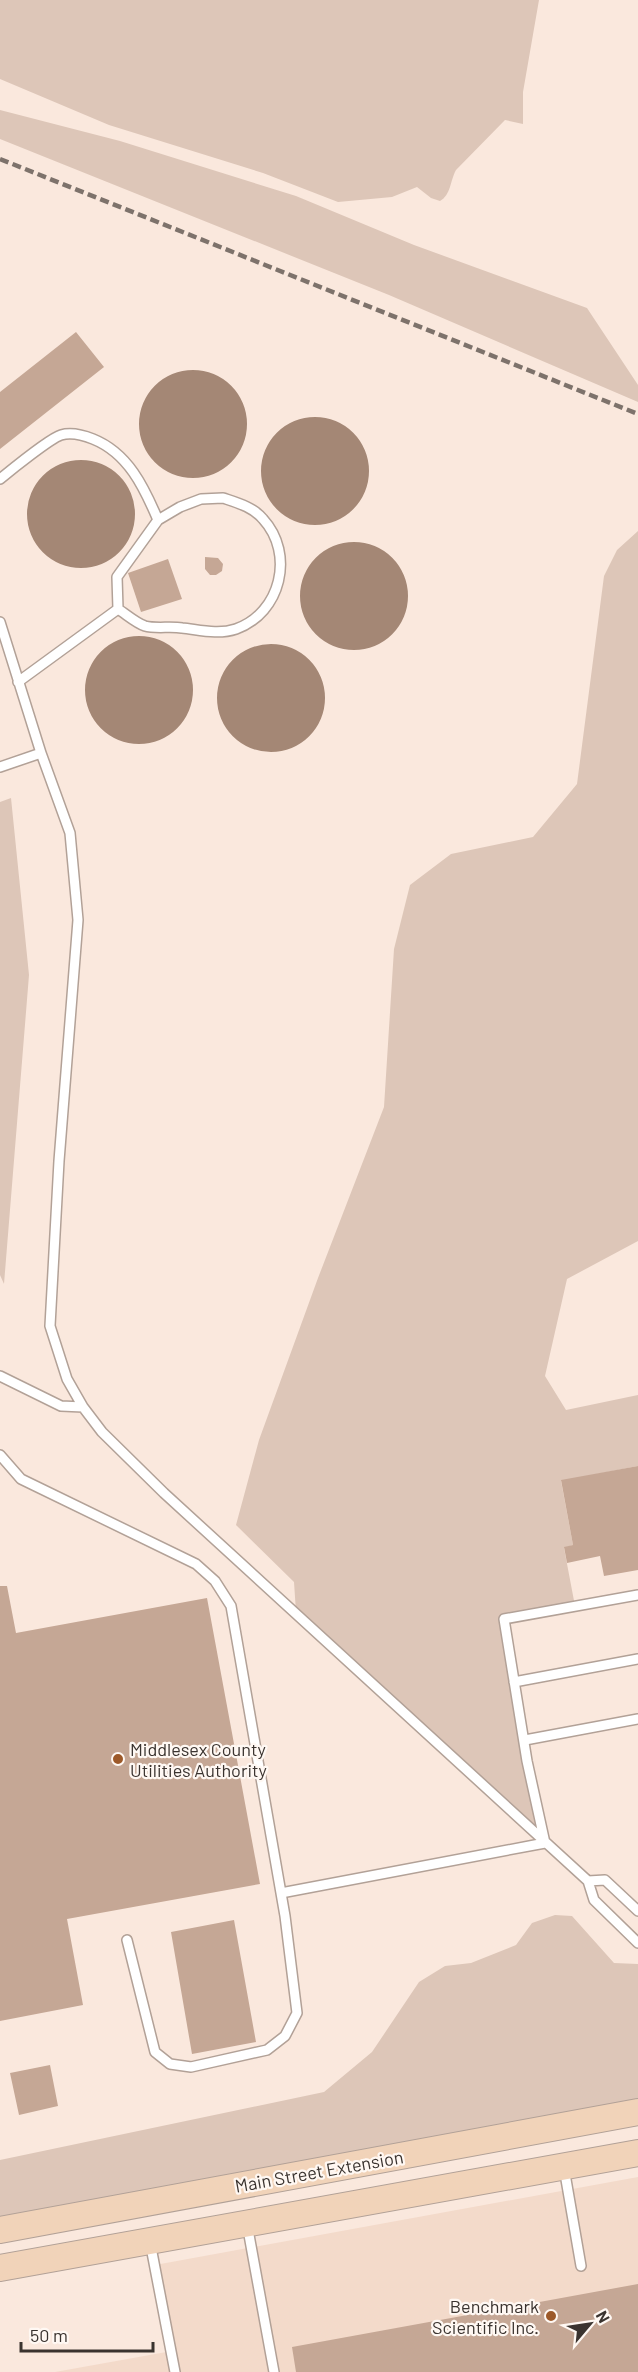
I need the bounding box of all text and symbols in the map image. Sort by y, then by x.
place label: Middlesex County Utilities Authority [130,1738,267,1781]
marker: Middlesex County Utilities Authority [111,1752,125,1766]
street label: Main Street Extension [233,2145,405,2197]
north arrow [560,2294,620,2354]
place label: Benchmark Scientific Inc. [432,2295,539,2338]
text: N [593,2307,614,2326]
marker: Benchmark Scientific Inc. [544,2309,558,2323]
scale bar [21,2315,153,2353]
text: 50 m [30,2324,68,2346]

